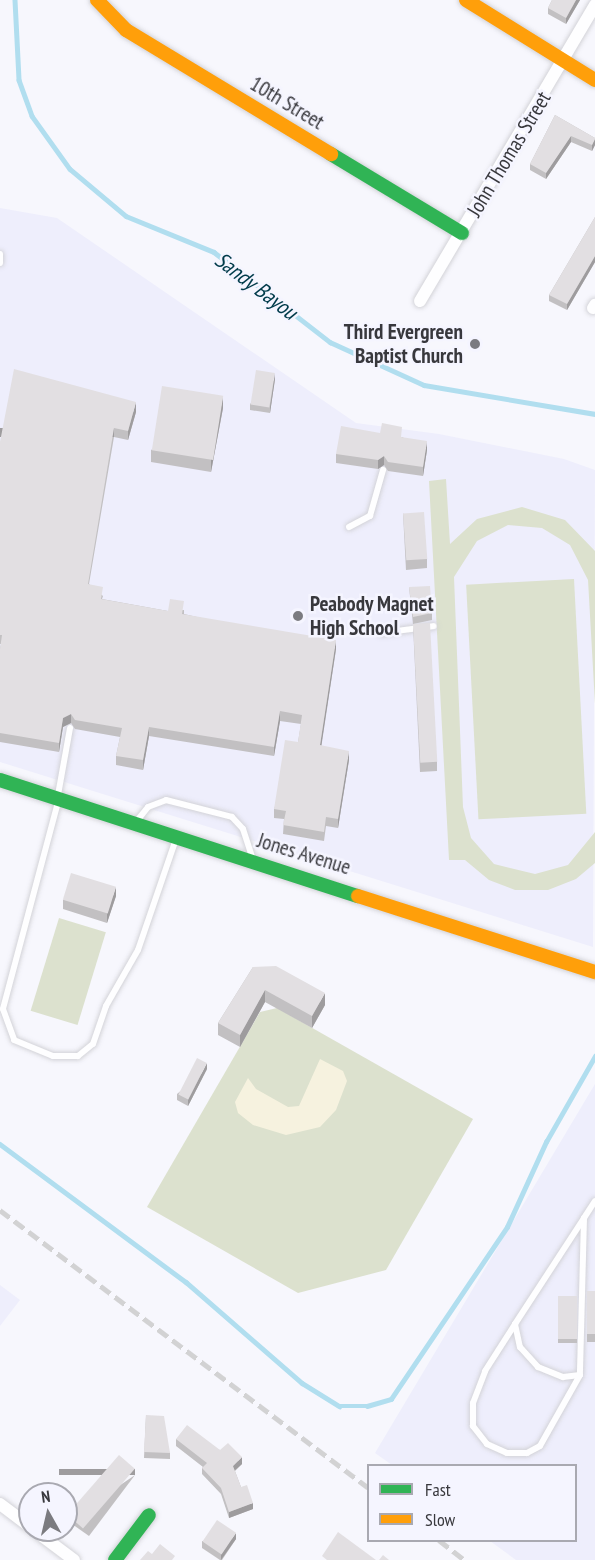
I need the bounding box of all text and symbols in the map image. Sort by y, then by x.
street label: 10th Street [245,71,329,135]
street label: John Thomas Street [462,87,556,221]
water label: Sandy Bayou [209,246,303,326]
place label: Third Evergreen Baptist Church [344,319,463,369]
marker: Third Evergreen Baptist Church [468,337,482,351]
place label: Peabody Magnet High School [310,591,434,641]
marker: Peabody Magnet High School [291,609,305,623]
street label: Jones Avenue [254,828,354,880]
legend [367,1464,577,1542]
text: Fast [425,1478,451,1501]
north arrow [18,1482,78,1542]
text: N [40,1486,51,1507]
text: Slow [425,1508,455,1531]

